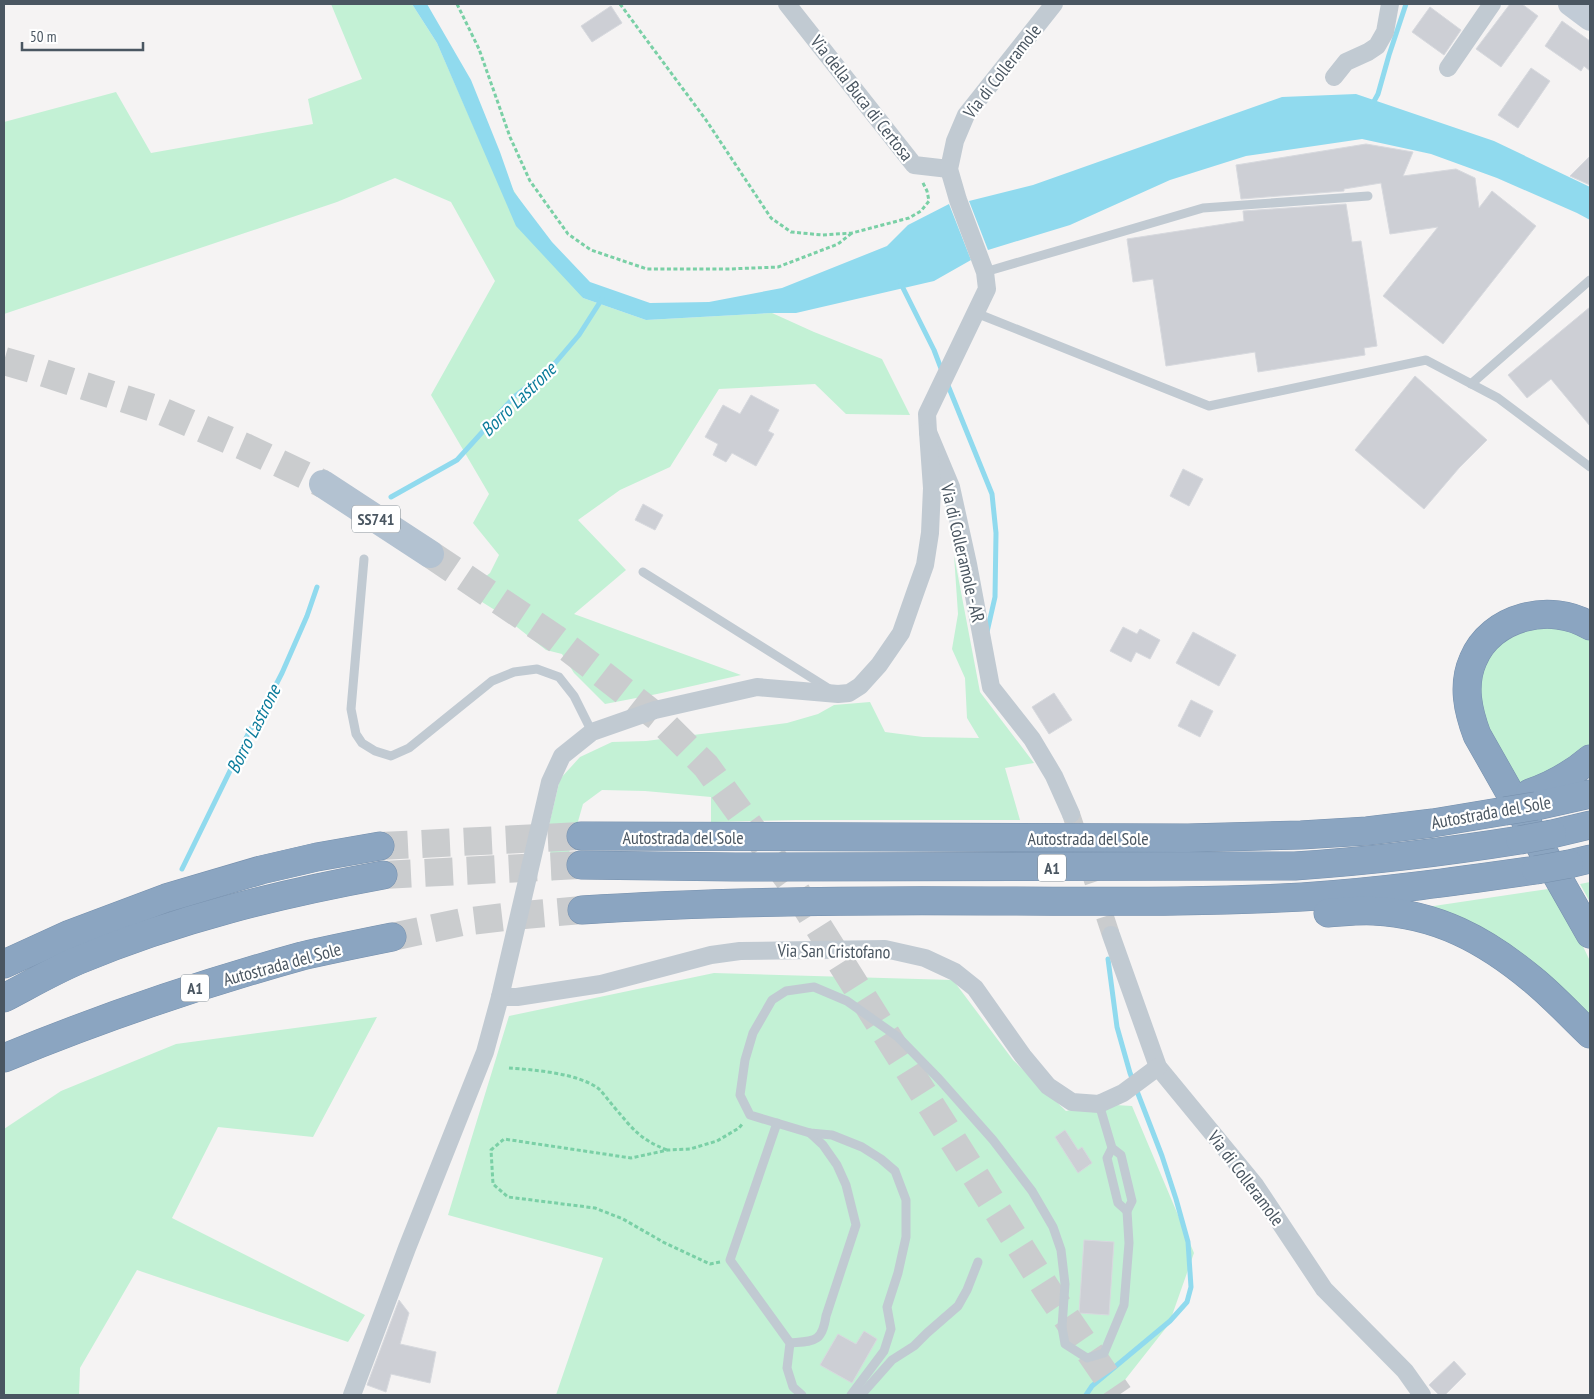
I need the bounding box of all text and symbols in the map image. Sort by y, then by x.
street label: Via di Colleramole [957,19,1046,124]
scale bar [22,20,144,52]
text: 50 m [30,27,56,46]
street label: Via della Buca di Certosa [805,30,918,166]
water label: Borro Lastrone [475,356,562,441]
street label: Via di Colleramole - AR [936,480,990,625]
road number: SS741 [352,506,400,532]
water label: Borro Lastrone [220,680,286,777]
street label: Autostrada del Sole [1429,790,1553,834]
street label: Autostrada del Sole [622,826,744,849]
street label: Autostrada del Sole [1027,827,1149,850]
road number: A1 [1038,854,1066,881]
street label: Autostrada del Sole [220,937,344,991]
street label: Via San Cristofano [776,939,891,963]
road number: A1 [181,974,209,1001]
street label: Via di Colleramole [1202,1125,1289,1230]

